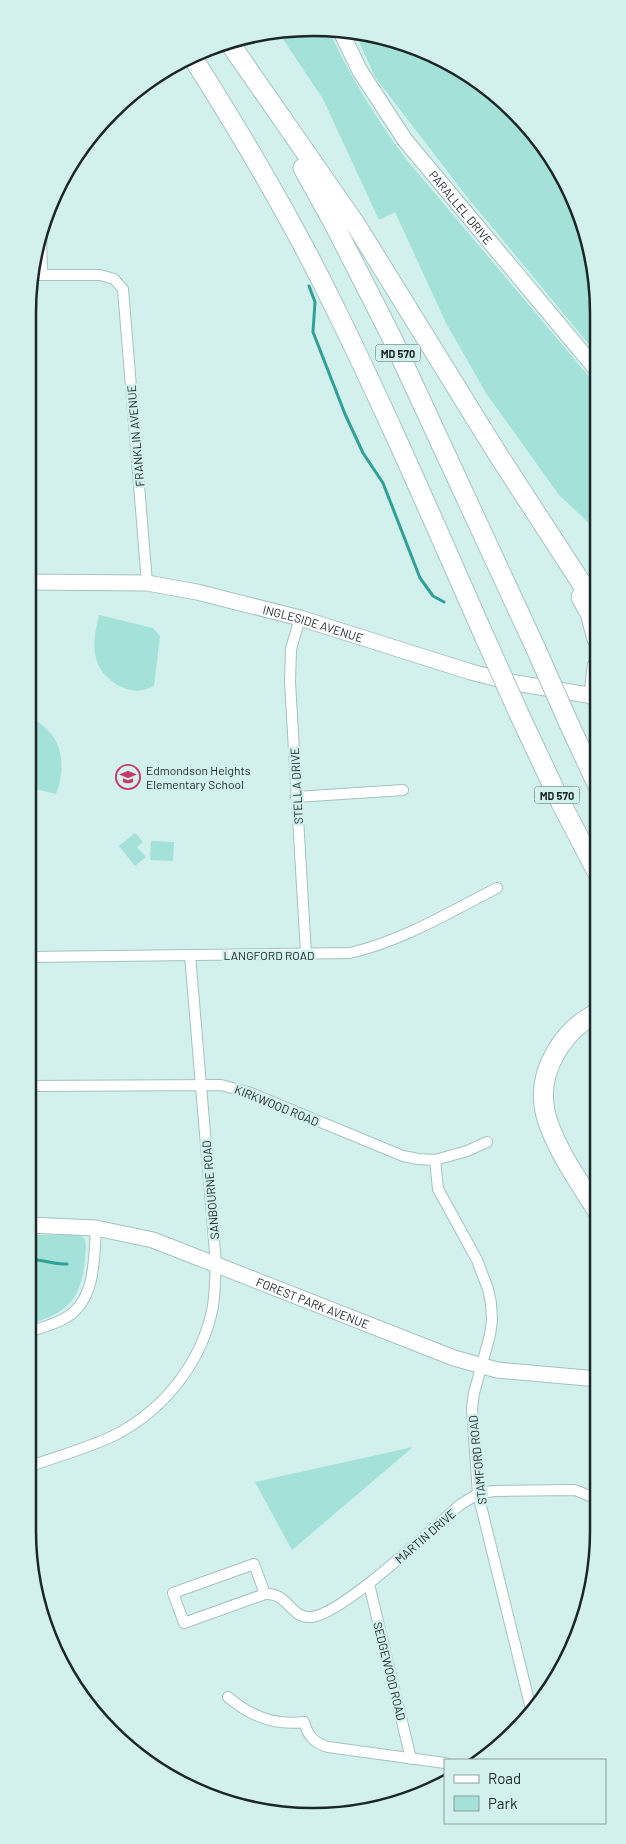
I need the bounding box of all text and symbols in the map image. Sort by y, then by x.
street label: PARALLEL DRIVE [426,168,496,247]
road number: MD 570 [376,344,420,362]
street label: FRANKLIN AVENUE [124,385,146,487]
street label: INGLESIDE AVENUE [261,602,365,645]
street label: STELLA DRIVE [287,747,305,825]
place label: Edmondson Heights Elementary School [146,763,251,791]
school or university icon: Edmondson Heights Elementary School [115,764,141,790]
road number: MD 570 [534,786,580,804]
street label: LANGFORD ROAD [224,948,314,962]
street label: KIRKWOOD ROAD [233,1082,321,1128]
street label: SANBOURNE ROAD [199,1140,221,1240]
street label: FOREST PARK AVENUE [254,1274,371,1331]
street label: STAMFORD ROAD [465,1415,489,1505]
street label: MARTIN DRIVE [392,1506,458,1566]
street label: SEDGEWOOD ROAD [371,1620,409,1722]
legend [444,1759,606,1824]
text: Road [488,1769,521,1787]
text: Park [488,1794,518,1812]

